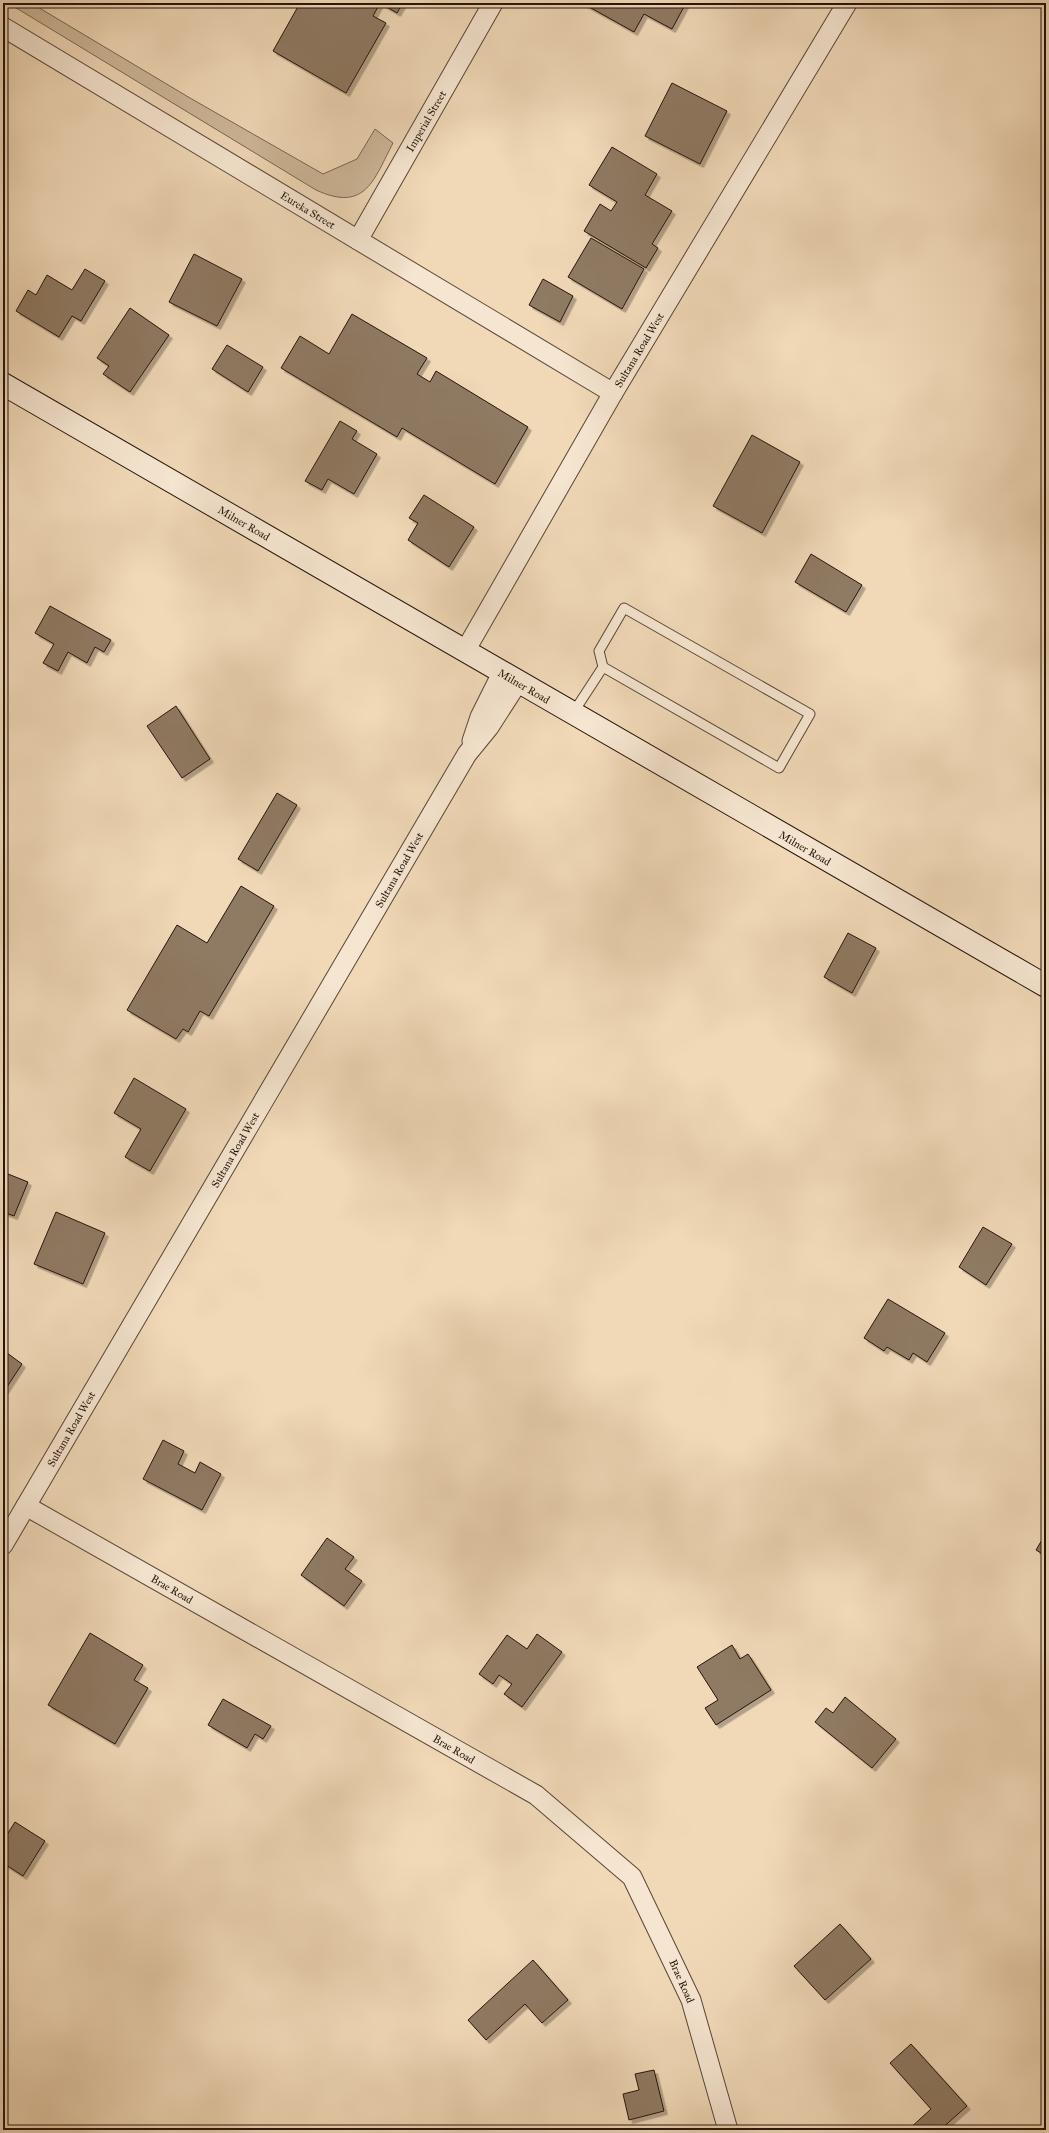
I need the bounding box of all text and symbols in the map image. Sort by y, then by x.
street label: Imperial Street [404,88,449,154]
street label: Eureka Street [278,189,338,232]
street label: Sultana Road West [612,310,667,390]
street label: Milner Road [215,503,272,544]
street label: Milner Road [495,666,552,707]
street label: Milner Road [776,828,833,869]
street label: Sultana Road West [373,830,426,910]
street label: Sultana Road West [209,1110,262,1190]
street label: Sultana Road West [45,1389,98,1469]
street label: Brae Road [148,1572,196,1607]
street label: Brae Road [430,1732,478,1767]
street label: Brae Road [666,1957,697,2005]

